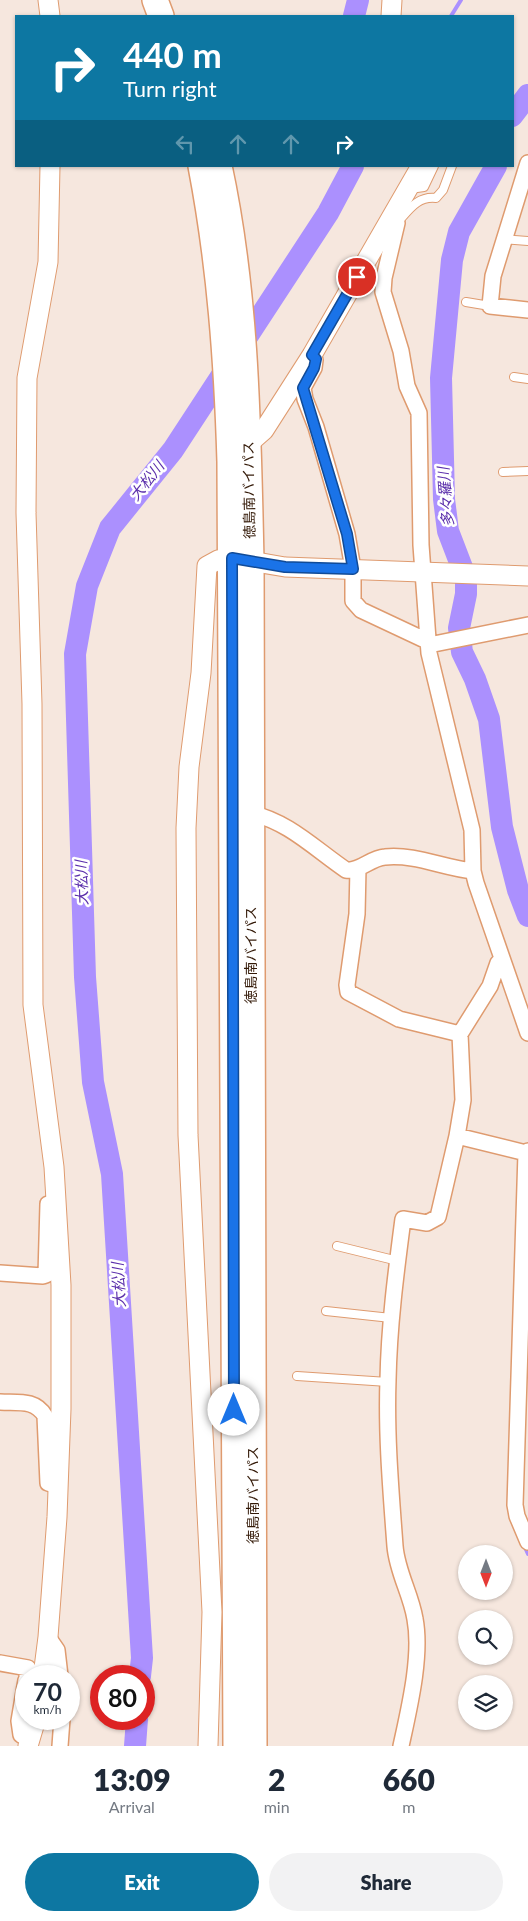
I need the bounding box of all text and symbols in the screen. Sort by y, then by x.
text: 440 m [123,33,222,75]
icon: right [40,35,105,100]
text: Turn right [123,75,217,102]
icon: left [171,130,199,158]
icon: ahead [224,130,252,158]
icon: ahead [277,130,305,158]
icon: right [330,130,358,158]
pin [336,256,378,298]
icon: arrive [343,263,371,291]
street label: 徳島南バイパス [239,441,258,539]
water label: 大松川 [125,456,169,504]
water label: 多々羅川 [433,464,457,528]
water label: 大松川 [71,858,91,906]
street label: 徳島南バイパス [242,906,259,1004]
water label: 大松川 [108,1260,128,1308]
position arrow [207,1383,259,1435]
street label: 徳島南バイパス [244,1446,261,1544]
north arrow [458,1545,512,1600]
map controls [458,1545,513,1730]
button: search [458,1610,513,1665]
speed limit sign: 80 [90,1665,155,1730]
button: layers [458,1675,513,1730]
text: 70 [33,1676,62,1706]
text: km/h [33,1702,62,1717]
text: 13:09 [93,1761,171,1797]
text: 2 [268,1761,285,1797]
text: 660 [383,1761,435,1797]
text: Arrival [109,1797,155,1816]
text: min [264,1797,290,1816]
text: m [402,1797,415,1816]
button: Exit [25,1853,259,1911]
button: Share [269,1853,503,1911]

